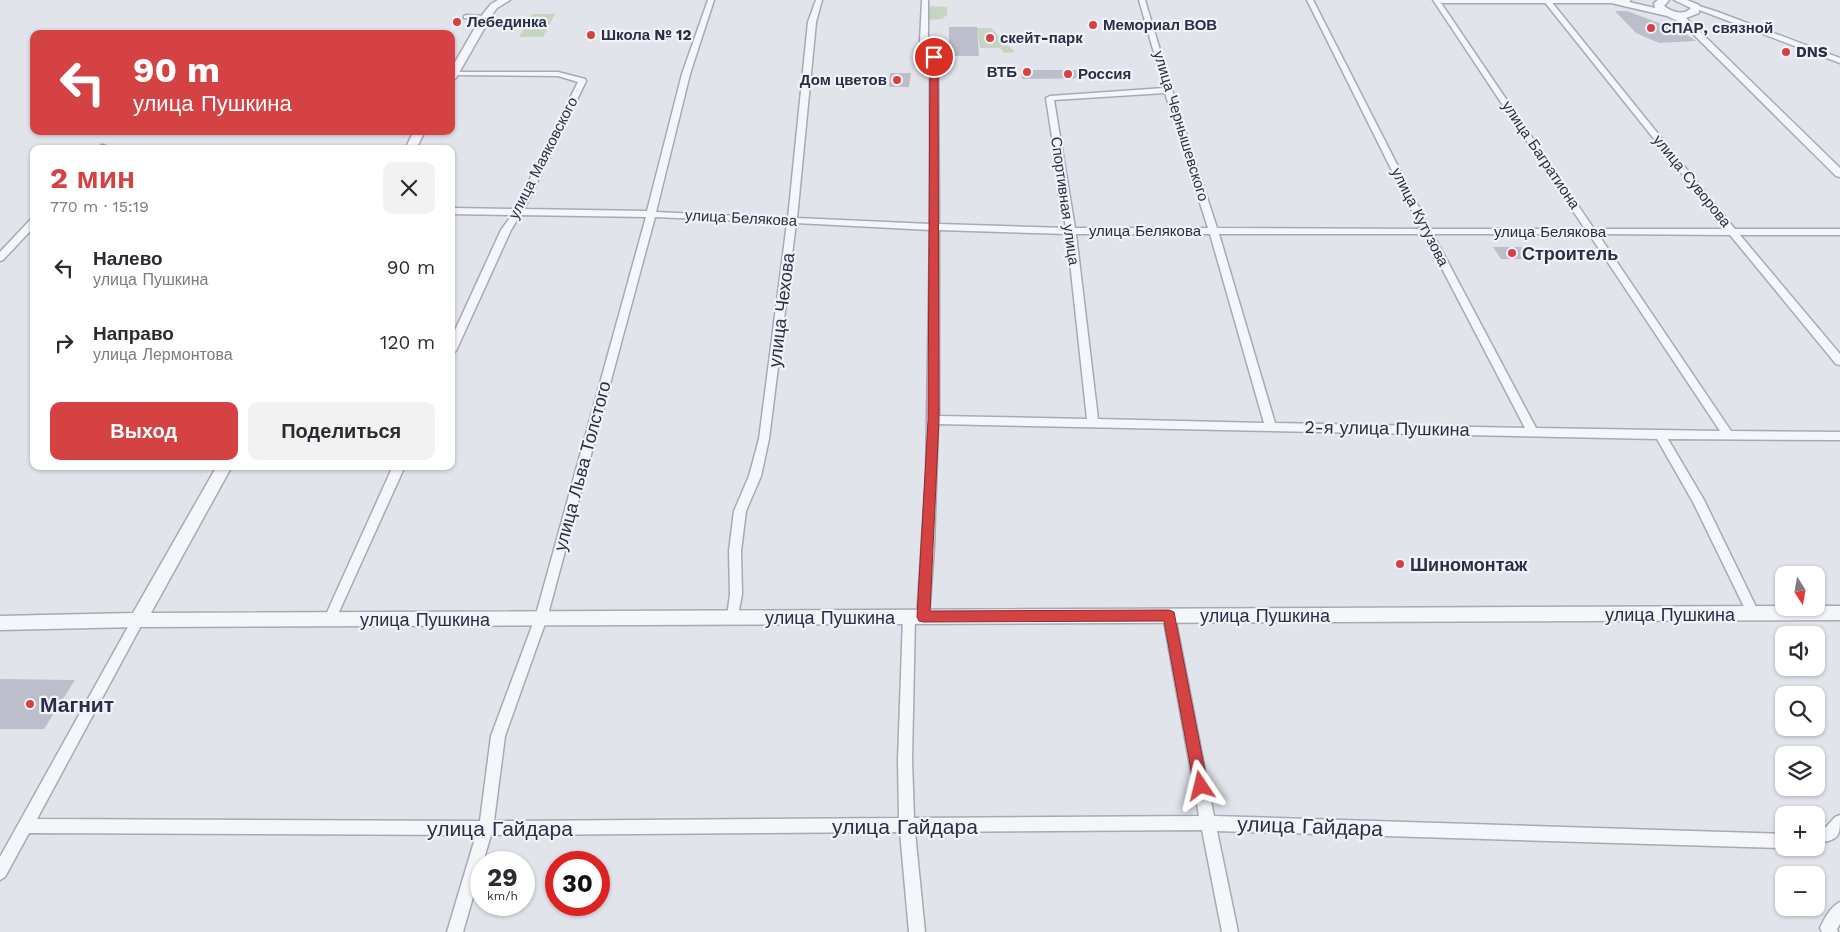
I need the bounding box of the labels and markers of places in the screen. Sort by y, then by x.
place label: Лебединка [467,13,548,31]
marker: Лебединка [451,16,463,28]
place label: Мемориал ВОВ [1103,16,1217,34]
marker: Мемориал ВОВ [1087,19,1099,31]
place label: СПАР, связной [1661,19,1773,37]
marker: СПАР, связной [1645,22,1657,34]
place label: Школа № 12 [601,26,691,44]
marker: Школа № 12 [585,29,597,41]
place label: скейт-парк [1000,29,1083,47]
marker: скейт-парк [984,32,996,44]
pin [913,36,955,78]
place label: DNS [1796,43,1828,61]
marker: DNS [1780,46,1792,58]
place label: ВТБ [987,63,1017,81]
place label: Россия [1078,65,1131,83]
marker: ВТБ [1021,66,1033,78]
marker: Россия [1062,68,1074,80]
place label: Дом цветов [800,71,887,89]
marker: Дом цветов [891,74,903,86]
place label: Строитель [1522,243,1618,264]
marker: Строитель [1506,247,1518,259]
place label: Шиномонтаж [1410,554,1528,575]
marker: Шиномонтаж [1394,558,1406,570]
place label: Магнит [40,692,114,717]
marker: Магнит [24,698,36,710]

